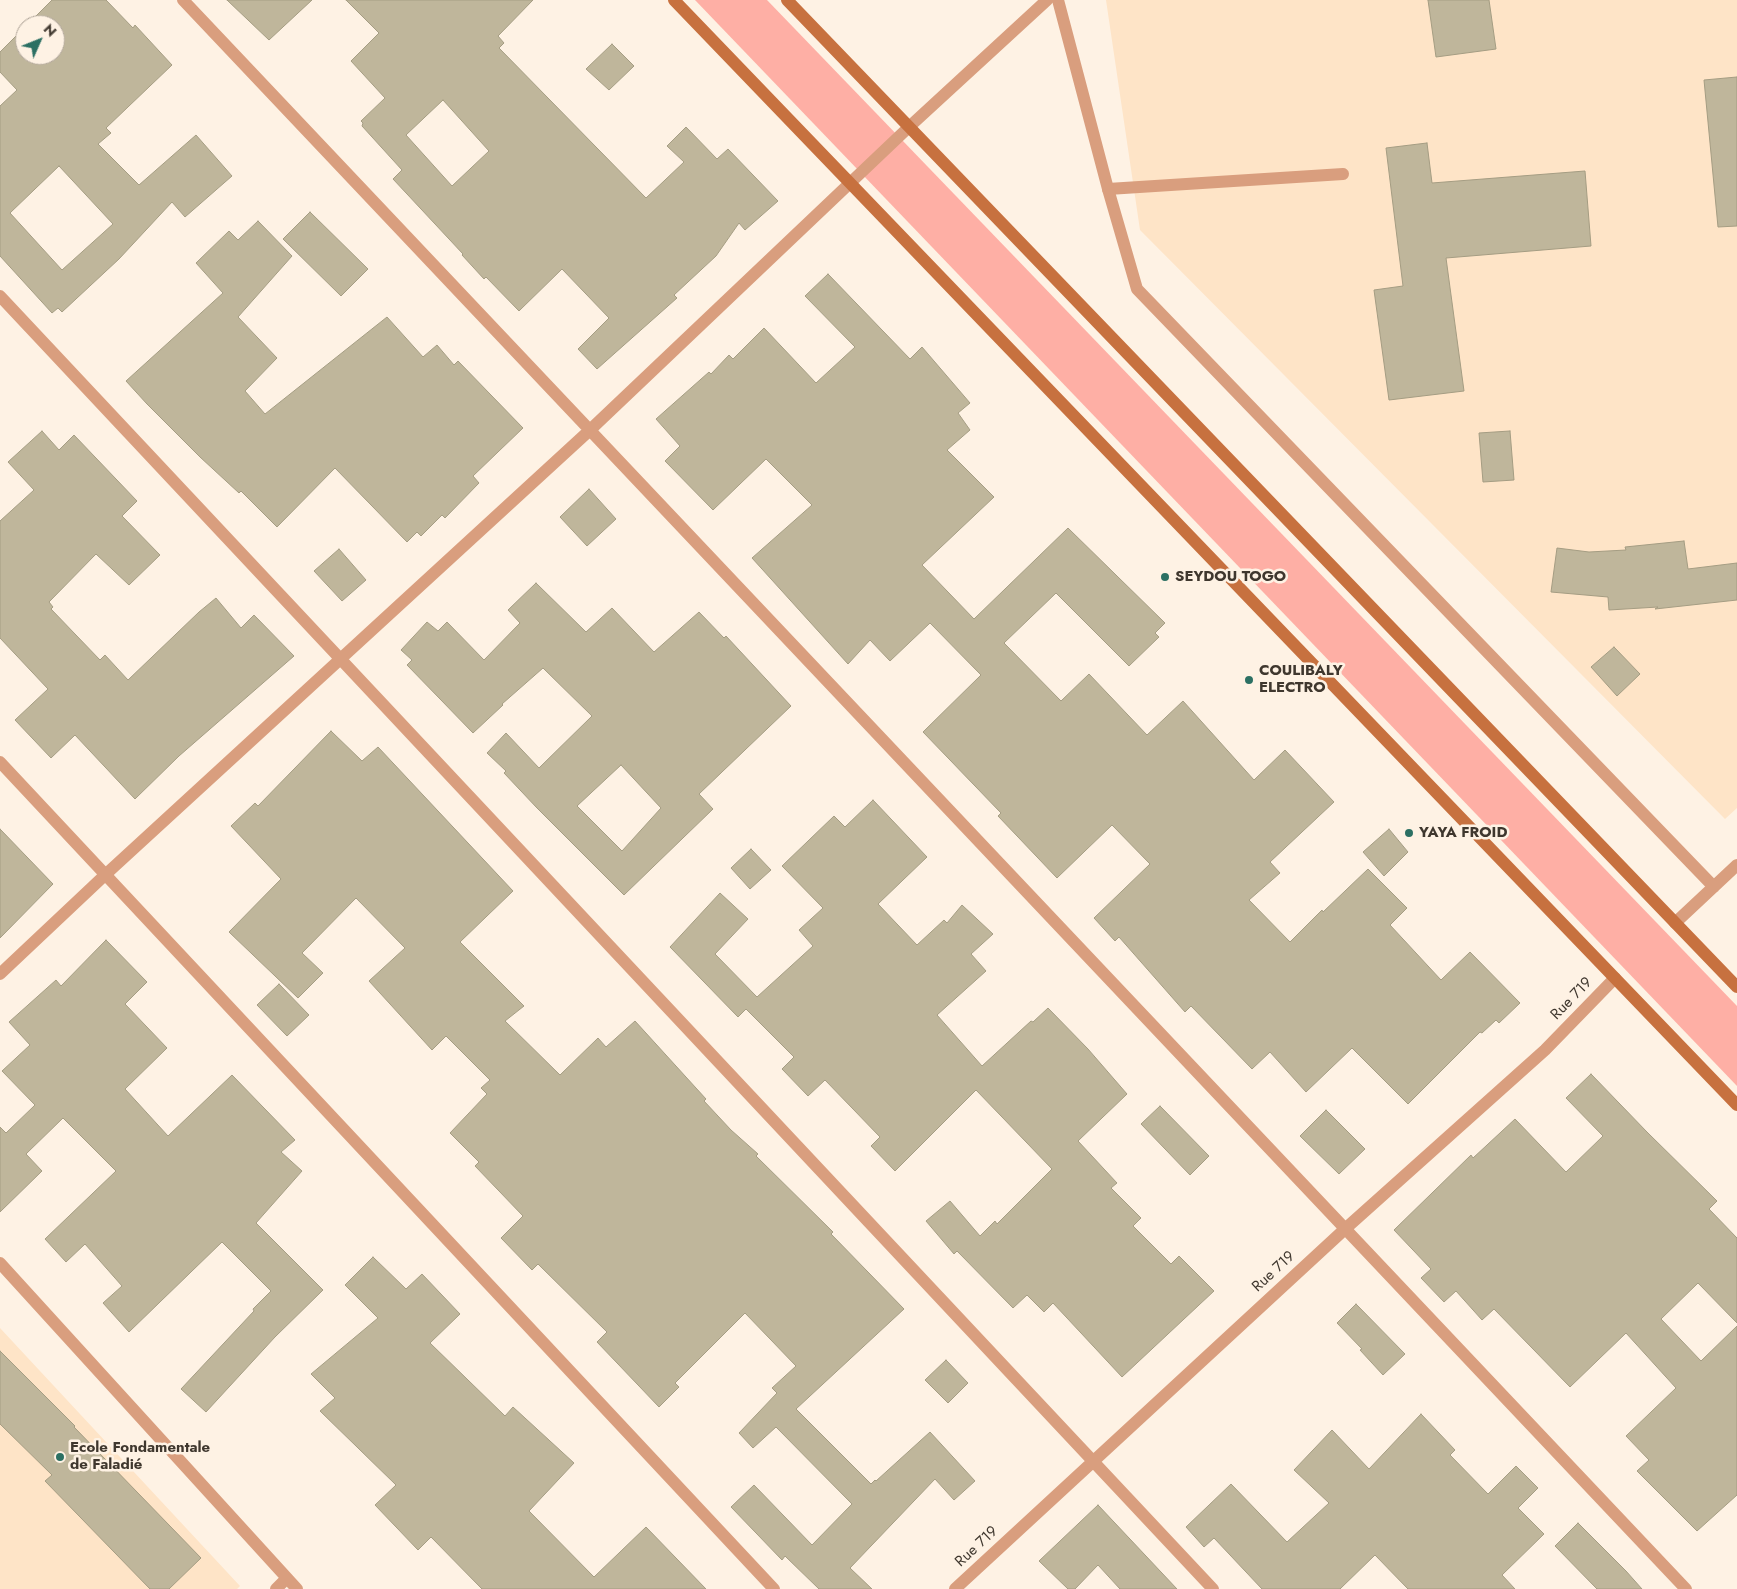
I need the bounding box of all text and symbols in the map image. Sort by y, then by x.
north arrow [15,15,65,65]
text: N [39,19,61,41]
place label: SEYDOU TOGO [1175,568,1286,586]
marker: SEYDOU TOGO [1159,571,1171,583]
place label: COULIBALY ELECTRO [1259,662,1343,697]
marker: COULIBALY ELECTRO [1243,674,1255,686]
place label: YAYA FROID [1419,824,1507,842]
marker: YAYA FROID [1403,827,1415,839]
street label: Rue 719 [1548,974,1596,1024]
street label: Rue 719 [1249,1248,1299,1296]
place label: Ecole Fondamentale de Faladié [70,1439,210,1474]
marker: Ecole Fondamentale de Faladié [54,1451,66,1463]
street label: Rue 719 [952,1523,1002,1571]

